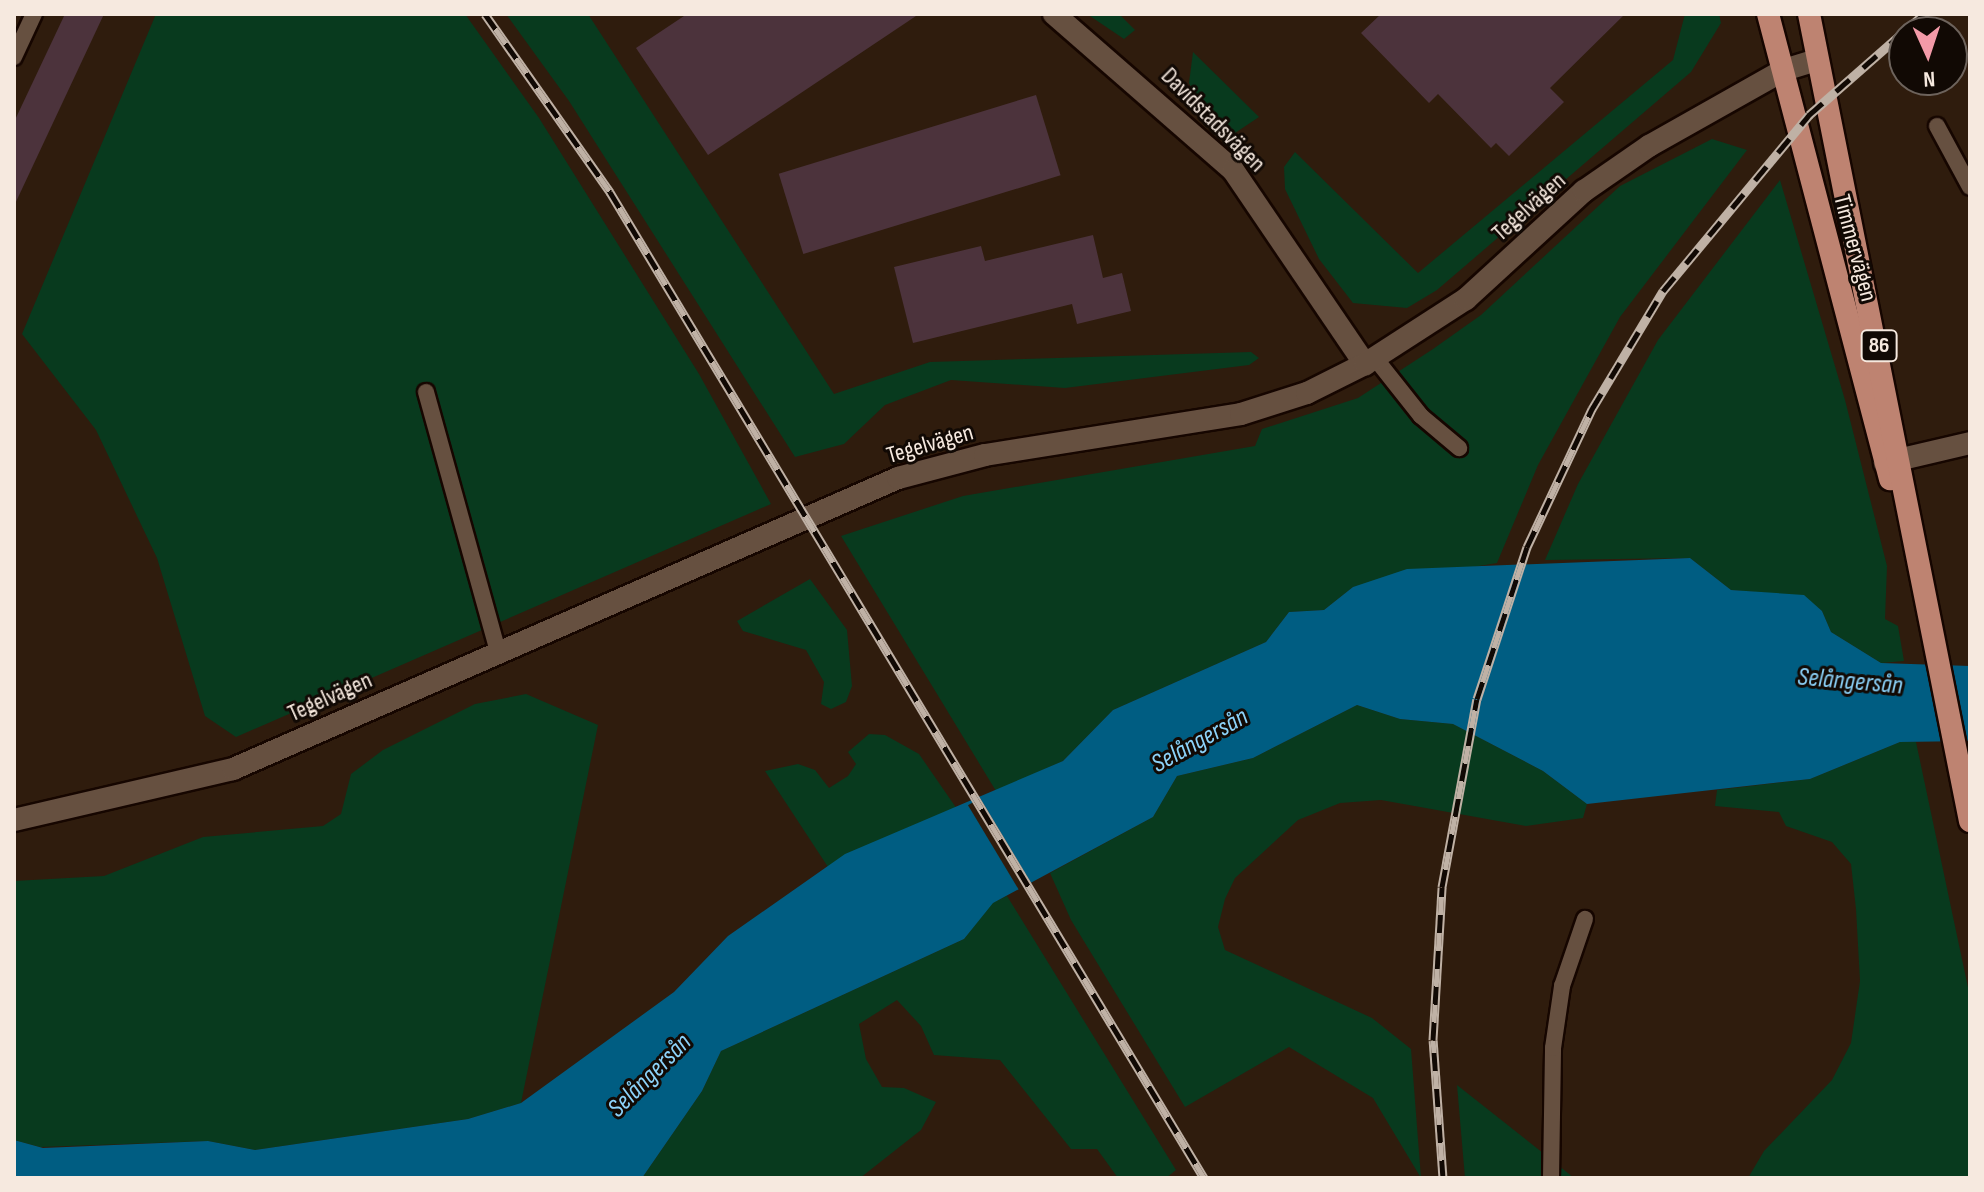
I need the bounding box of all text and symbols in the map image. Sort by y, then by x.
north arrow [1888,16,1968,96]
street label: Davidstadsvägen [1155,62,1271,178]
text: N [1923,65,1936,92]
street label: Tegelvägen [1486,167,1572,247]
street label: Timmervägen [1827,191,1883,305]
road number: 86 [1859,328,1899,364]
street label: Tegelvägen [883,418,977,470]
water label: Selångersån [1796,662,1904,702]
street label: Tegelvägen [284,666,376,728]
water label: Selångersån [1146,702,1254,780]
water label: Selångersån [602,1028,698,1124]

